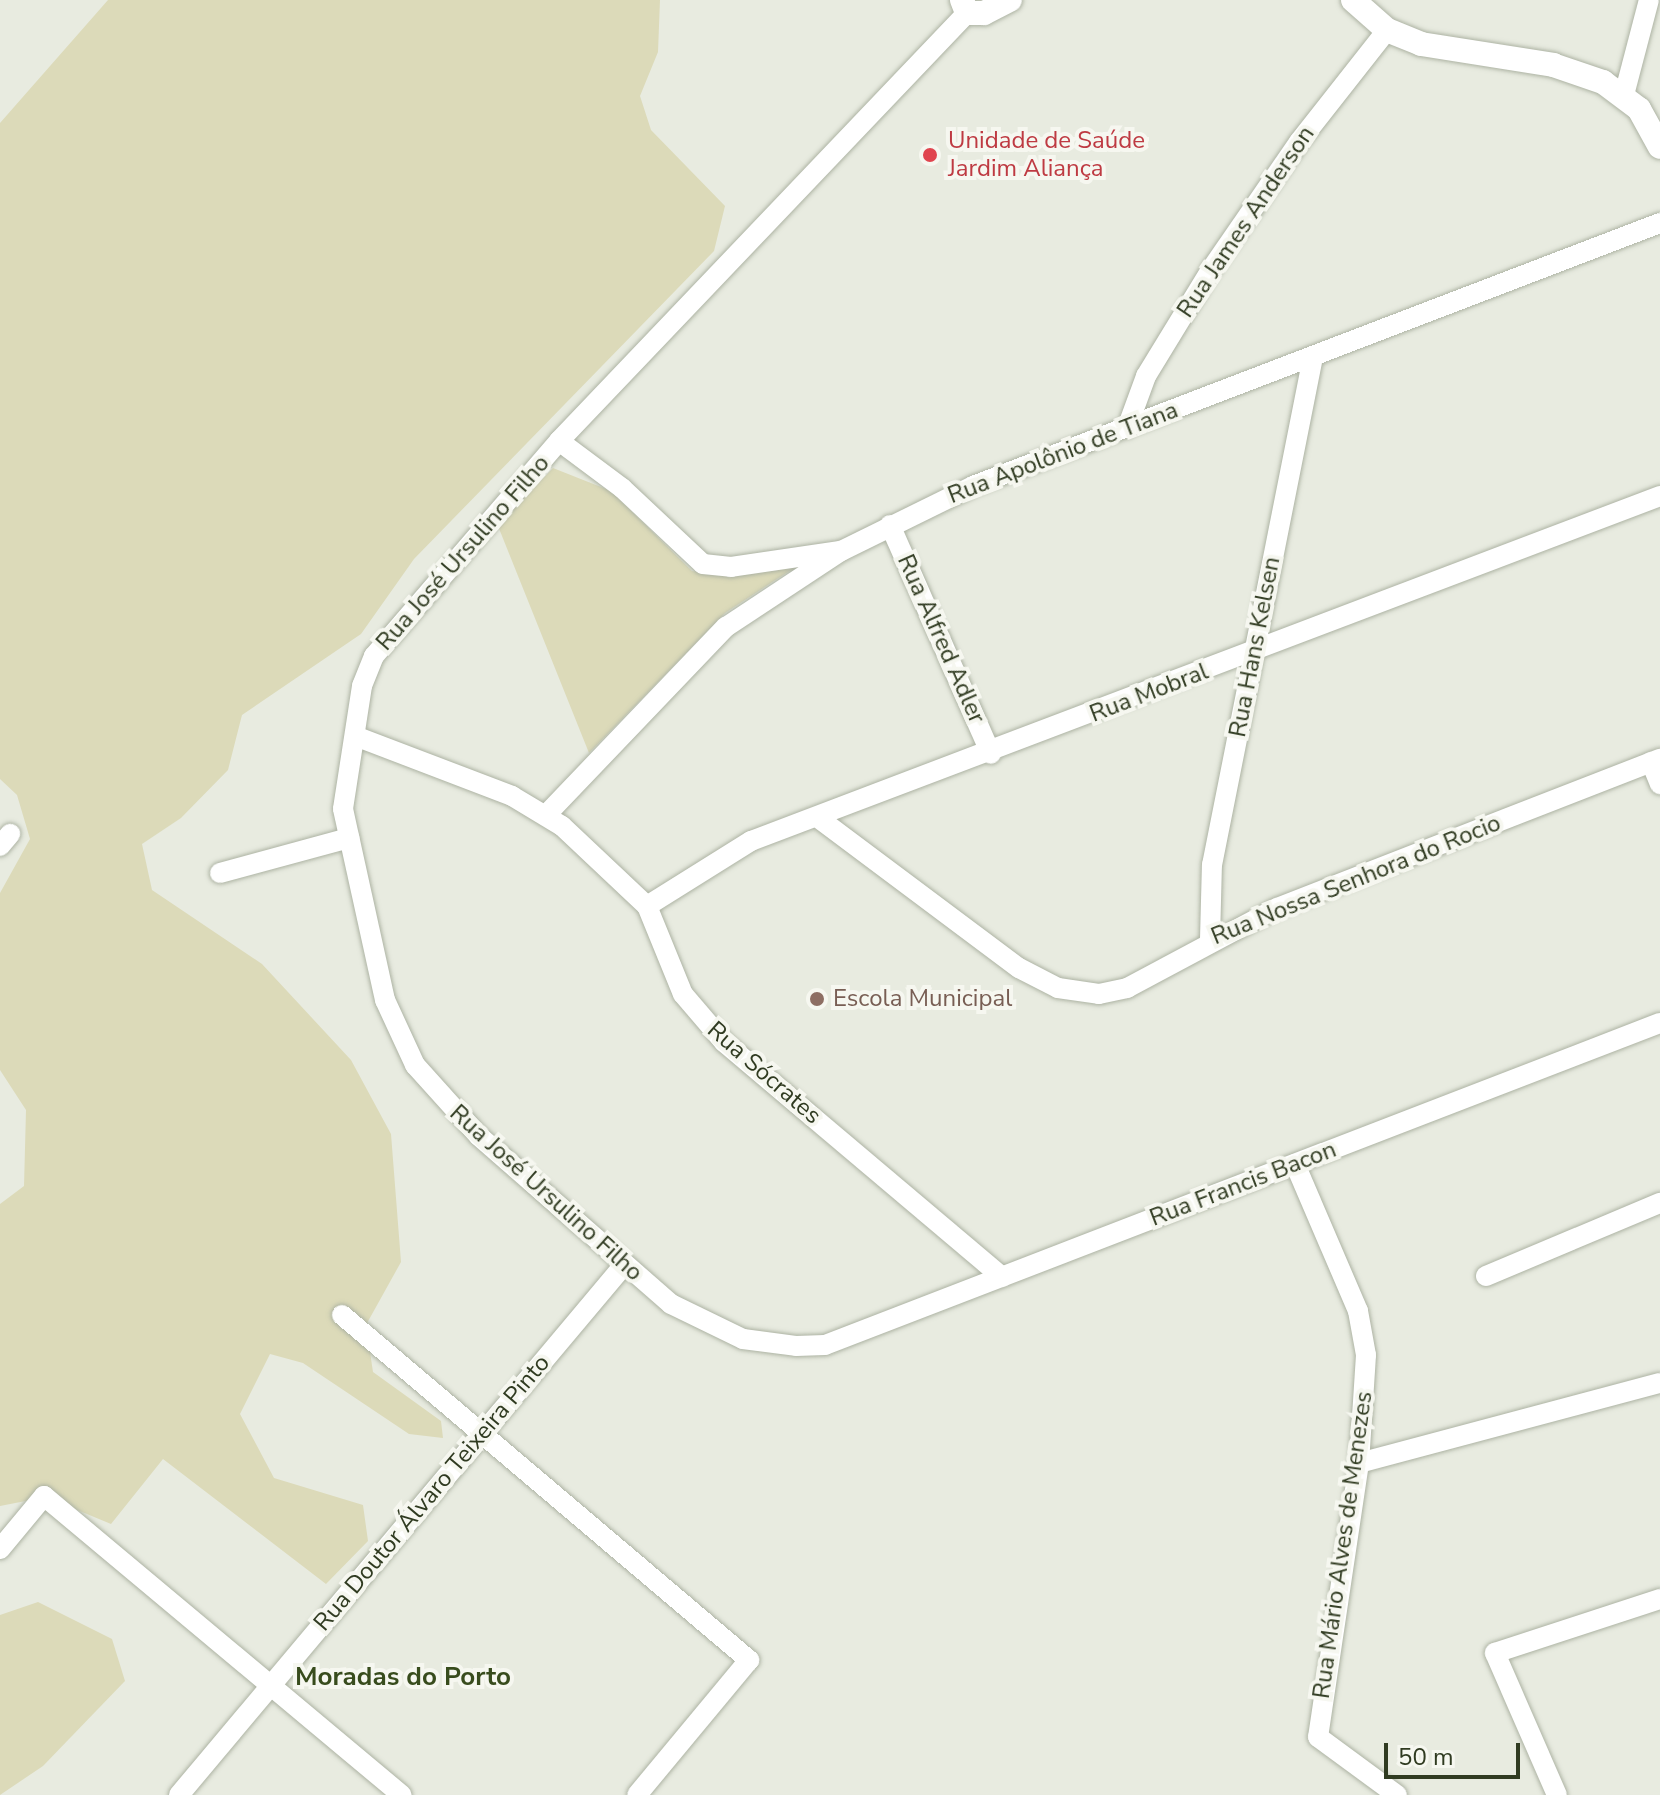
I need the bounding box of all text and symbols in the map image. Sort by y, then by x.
street label: Rua James Anderson [1171,121,1321,323]
place label: Unidade de Saúde Jardim Aliança [948,127,1145,183]
marker: Unidade de Saúde Jardim Aliança [919,144,941,166]
street label: Rua Apolônio de Tiana [944,396,1182,510]
street label: Rua José Ursulino Filho [370,449,556,657]
street label: Rua Alfred Adler [891,550,991,728]
street label: Rua Hans Kelsen [1223,554,1287,740]
street label: Rua Mobral [1086,657,1212,729]
street label: Rua Nossa Senhora do Rocio [1207,809,1505,951]
place label: Escola Municipal [833,985,1012,1013]
marker: Escola Municipal [808,990,826,1008]
street label: Rua Sócrates [701,1016,827,1130]
street label: Rua José Ursulino Filho [444,1099,648,1287]
street label: Rua Francis Bacon [1146,1135,1340,1233]
street label: Rua Doutor Álvaro Teixeira Pinto [308,1349,556,1637]
street label: Rua Mário Alves de Menezes [1307,1389,1379,1701]
district label: Moradas do Porto [295,1661,511,1693]
scale bar [1388,1727,1524,1777]
text: 50 m [1398,1741,1454,1773]

